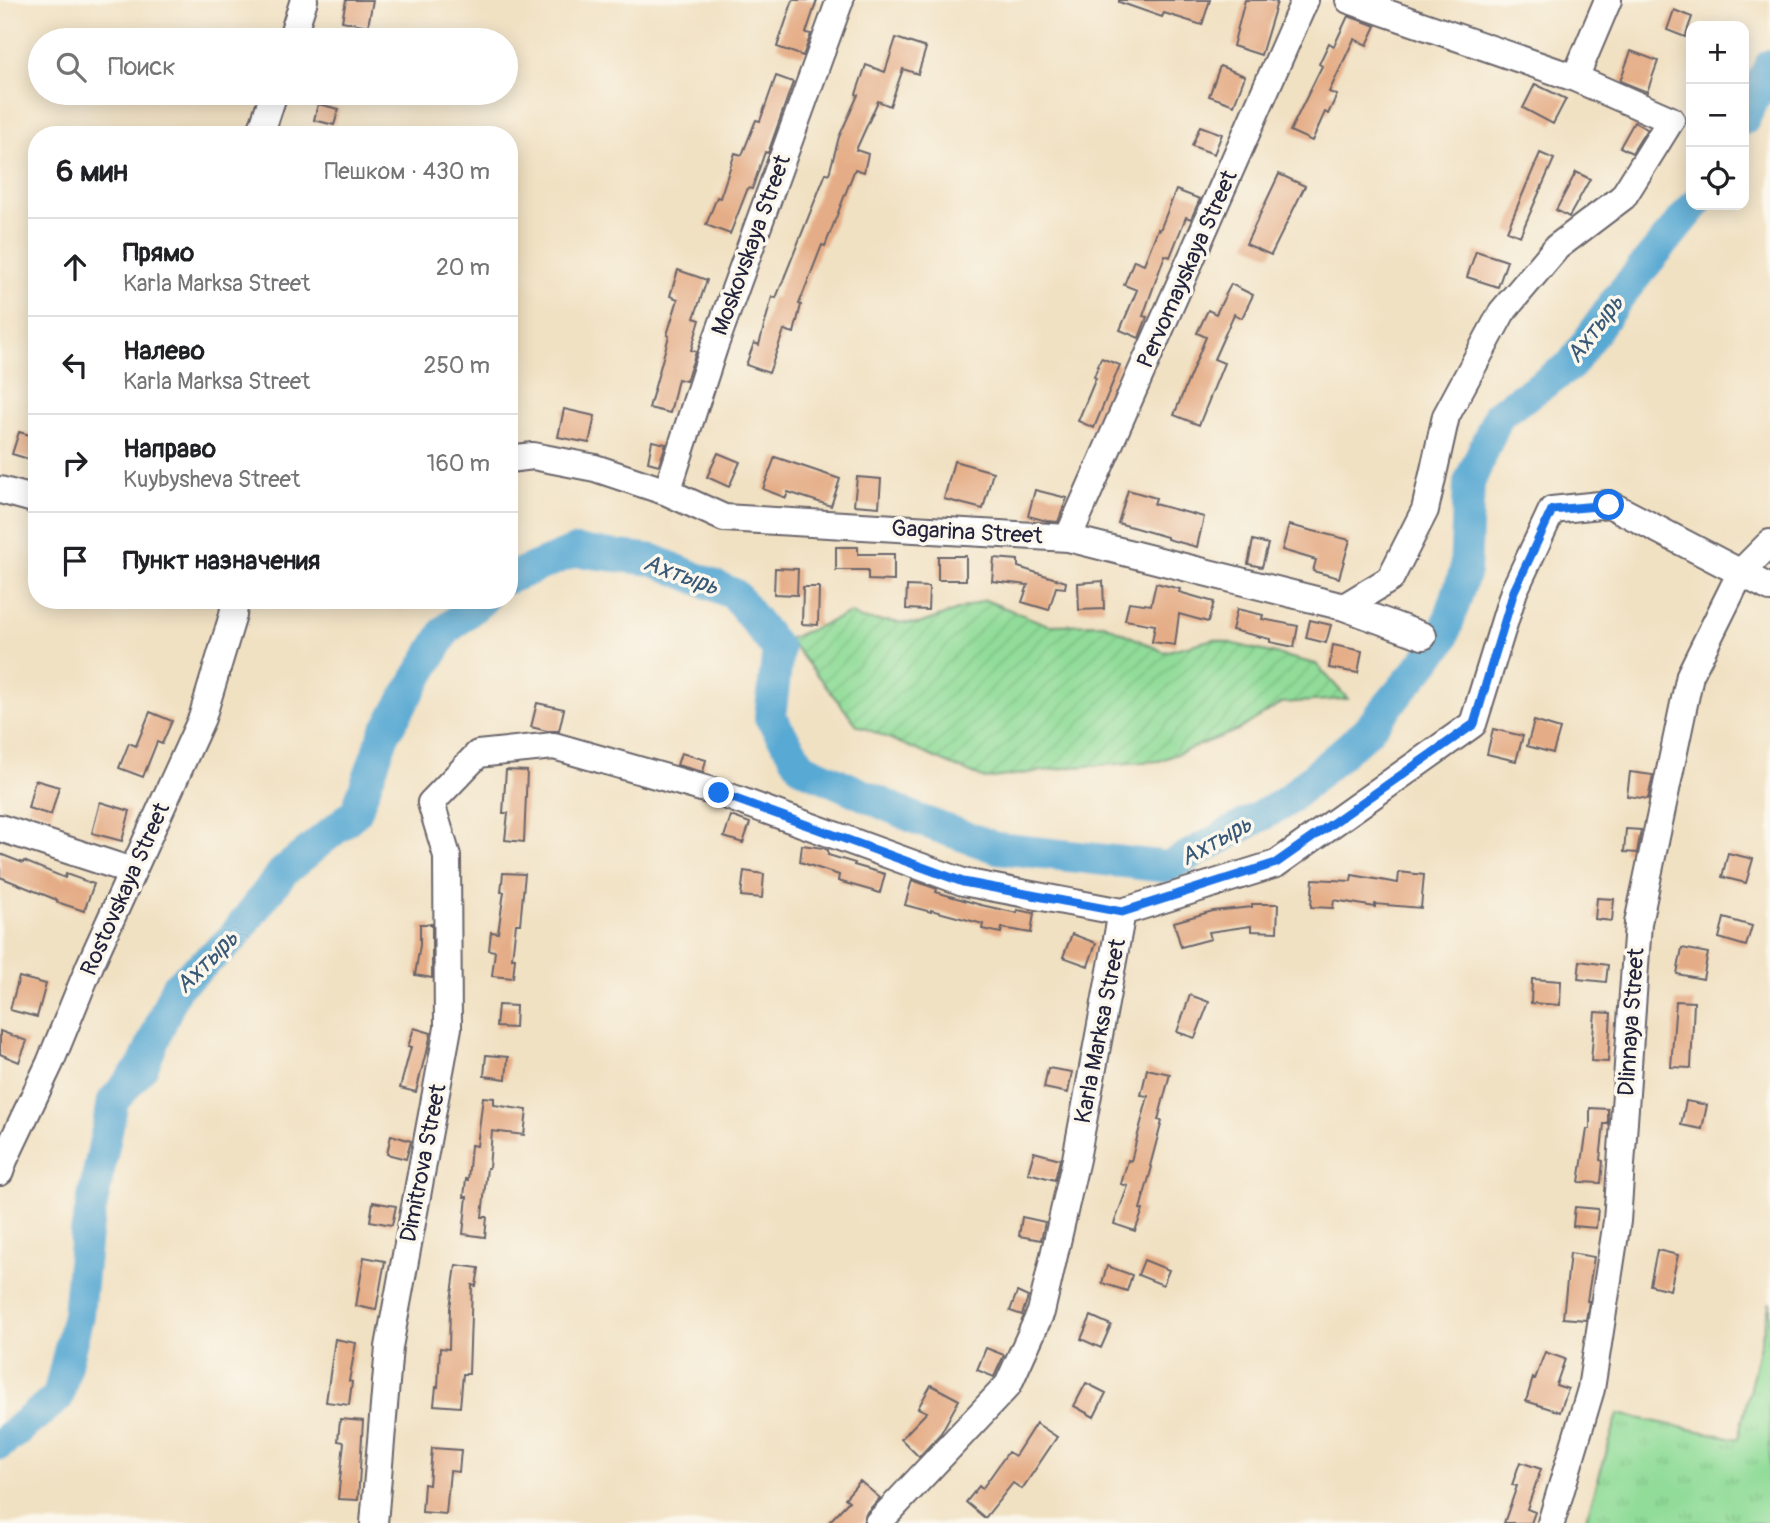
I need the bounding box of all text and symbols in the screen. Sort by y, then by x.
map controls [1686,21,1749,210]
button: + [1686,21,1749,84]
search box [28,28,518,105]
icon: search [52,48,90,86]
text: Поиск [108,51,176,83]
button: − [1686,84,1749,147]
button: locate [1686,147,1749,210]
street label: Moskovskaya Street [705,150,797,339]
text: 6 мин [56,153,128,190]
text: Пешком · 430 m [324,157,490,186]
street label: Pervomayskaya Street [1130,165,1244,372]
text: Прямо [123,237,194,269]
icon: ahead [56,248,94,286]
text: 20 m [436,253,490,282]
text: Karla Marksa Street [123,269,310,298]
water label: Ахтырь [1560,289,1630,369]
text: Налево [123,335,205,367]
icon: left [56,346,94,384]
text: 250 m [424,351,490,380]
text: Karla Marksa Street [123,367,310,396]
text: Направо [123,433,216,465]
icon: right [56,444,94,482]
text: 160 m [426,449,490,478]
text: Kuybysheva Street [123,465,300,494]
route start [1593,489,1624,520]
street label: Gagarina Street [891,514,1044,550]
icon: arrive [56,542,94,580]
text: Пункт назначения [123,545,320,577]
water label: Ахтырь [640,548,722,602]
route end [703,777,734,808]
street label: Rostovskaya Street [74,797,176,980]
water label: Ахтырь [1175,810,1257,872]
water label: Ахтырь [169,924,245,1000]
street label: Karla Marksa Street [1068,936,1132,1126]
street label: Dlinnaya Street [1611,946,1651,1097]
street label: Dimitrova Street [393,1081,453,1244]

